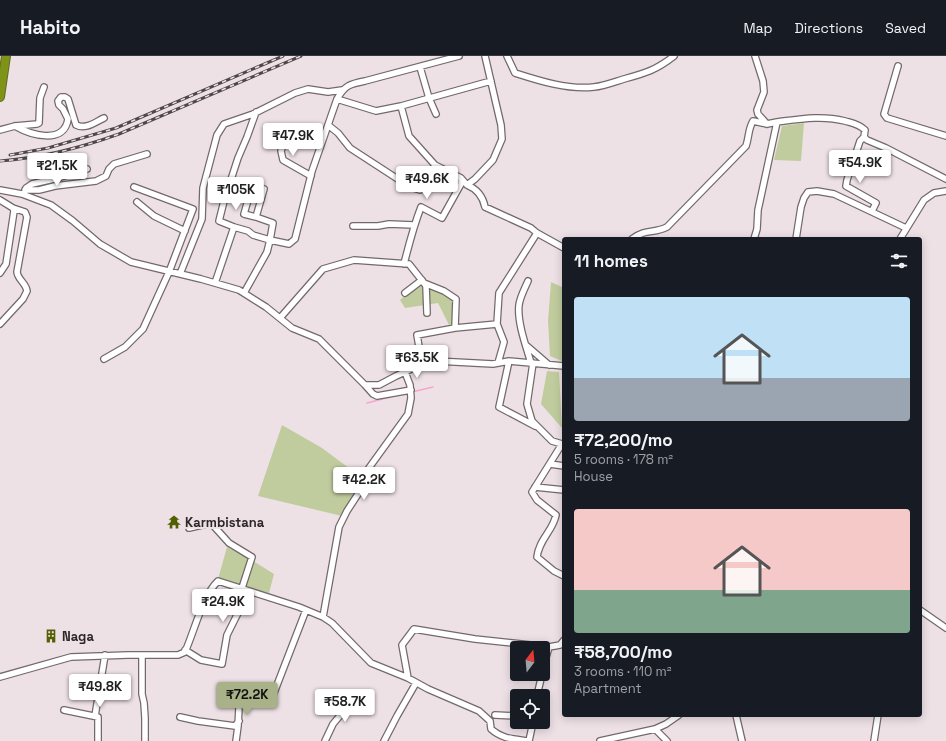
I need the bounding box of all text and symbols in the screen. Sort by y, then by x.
text: Habito [20,15,81,40]
text: Map [743,19,773,37]
text: Directions [795,19,863,37]
text: Saved [885,19,926,37]
pin: ₹47.9K [260,123,326,157]
text: ₹47.9K [272,127,314,144]
pin: ₹54.9K [827,150,893,184]
pin: ₹21.5K [24,153,90,187]
text: ₹54.9K [838,154,882,171]
text: ₹21.5K [36,157,78,174]
pin: ₹49.6K [394,166,460,200]
text: ₹49.6K [405,170,449,187]
pin: ₹105K [208,177,264,211]
text: ₹105K [217,181,255,198]
text: 11 homes [574,250,648,272]
icon: filters [888,250,910,272]
icon: home [706,323,778,395]
pin: ₹63.5K [384,345,450,379]
text: ₹63.5K [395,349,439,366]
text: ₹72,200/mo [574,429,673,451]
text: 5 rooms · 178 m² [574,451,673,468]
pin: ₹42.2K [331,467,397,501]
text: House [574,468,613,485]
text: ₹42.2K [342,471,386,488]
temple icon: Karmbistana [166,514,182,530]
place label: Karmbistana [185,514,265,531]
icon: home [706,535,778,607]
pin: ₹24.9K [190,589,256,623]
text: ₹24.9K [201,593,245,610]
building icon: Naga [43,628,59,644]
place label: Naga [62,628,94,645]
north arrow [510,641,550,681]
map controls [510,641,550,729]
text: ₹58,700/mo [574,641,672,663]
text: 3 rooms · 110 m² [574,663,672,680]
pin: ₹49.8K [67,674,133,708]
text: ₹49.8K [78,678,122,695]
text: Apartment [574,680,642,697]
pin: ₹72.2K [214,682,280,716]
text: ₹72.2K [226,686,268,703]
pin: ₹58.7K [312,689,378,723]
button: locate [510,689,550,729]
text: ₹58.7K [324,693,366,710]

